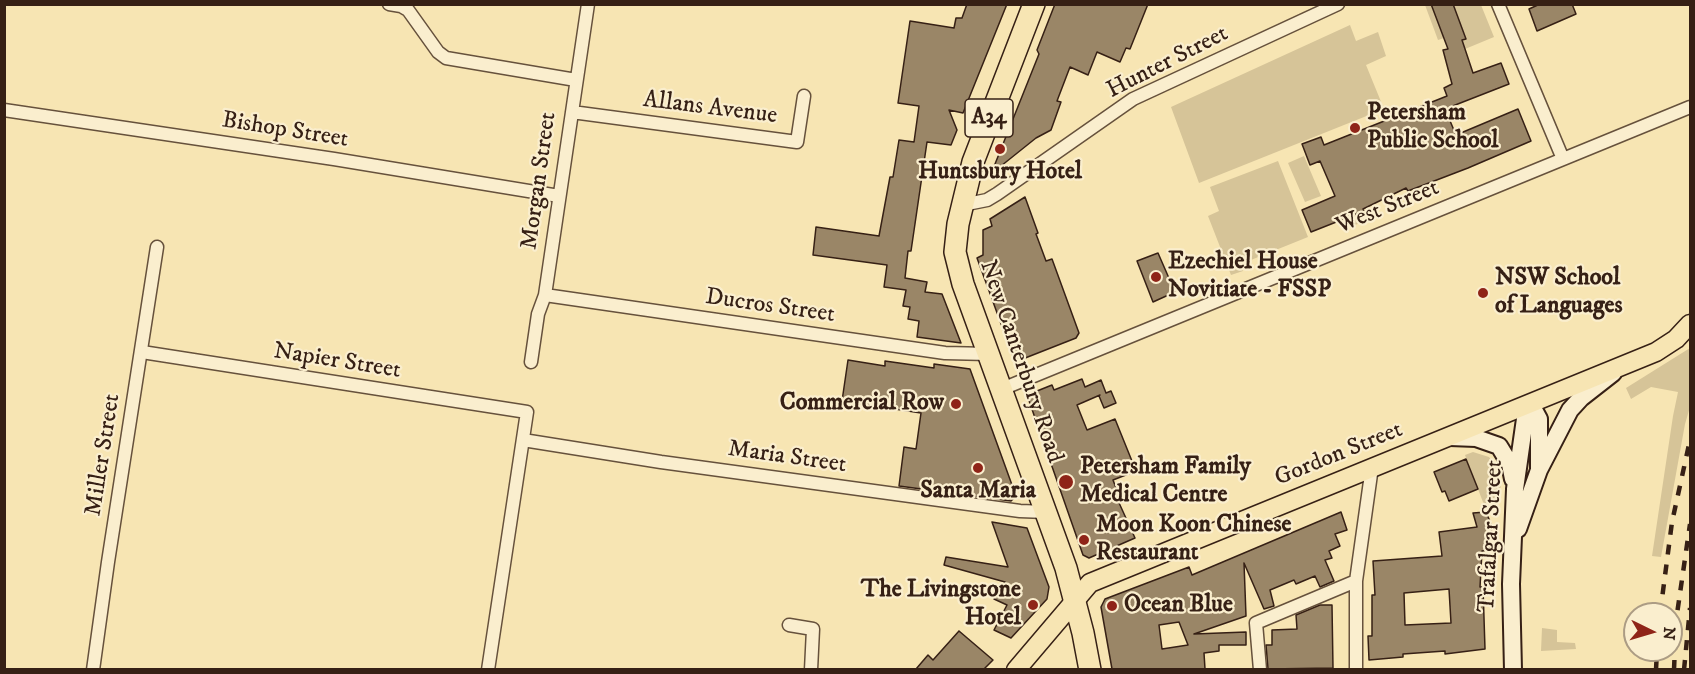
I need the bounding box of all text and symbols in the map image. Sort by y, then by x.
street label: Hunter Street [1103,20,1233,106]
street label: Allans Avenue [641,86,779,132]
road number: A34 [965,99,1013,137]
place label: Petersham Public School [1367,100,1498,156]
street label: Bishop Street [220,107,350,155]
street label: Morgan Street [516,110,564,252]
marker: Petersham Public School [1348,121,1362,135]
marker: Huntsbury Hotel [993,142,1007,156]
place label: Huntsbury Hotel [918,159,1082,187]
street label: West Street [1332,174,1444,242]
place label: Ezechiel House Novitiate - FSSP [1168,249,1331,305]
street label: New Canterbury Road [972,257,1068,467]
place label: NSW School of Languages [1495,265,1623,321]
marker: Ezechiel House Novitiate - FSSP [1149,270,1163,284]
street label: Ducros Street [703,284,837,330]
marker: NSW School of Languages [1476,286,1490,300]
street label: Napier Street [271,338,403,386]
place label: Commercial Row [780,390,944,418]
street label: Miller Street [80,392,128,518]
marker: Commercial Row [949,397,963,411]
street label: Gordon Street [1271,416,1407,494]
street label: Maria Street [726,435,848,481]
place label: Petersham Family Medical Centre [1080,454,1251,510]
street label: Trafalgar Street [1474,459,1510,613]
marker: Santa Maria [971,461,985,475]
marker: Petersham Family Medical Centre [1057,473,1075,491]
place label: Santa Maria [920,478,1036,506]
place label: Moon Koon Chinese Restaurant [1096,512,1291,568]
marker: Moon Koon Chinese Restaurant [1077,533,1091,547]
place label: The Livingstone Hotel [861,577,1021,633]
place label: Ocean Blue [1124,592,1233,620]
marker: The Livingstone Hotel [1026,598,1040,612]
marker: Ocean Blue [1105,599,1119,613]
north arrow [1623,602,1683,662]
text: N [1658,626,1679,641]

